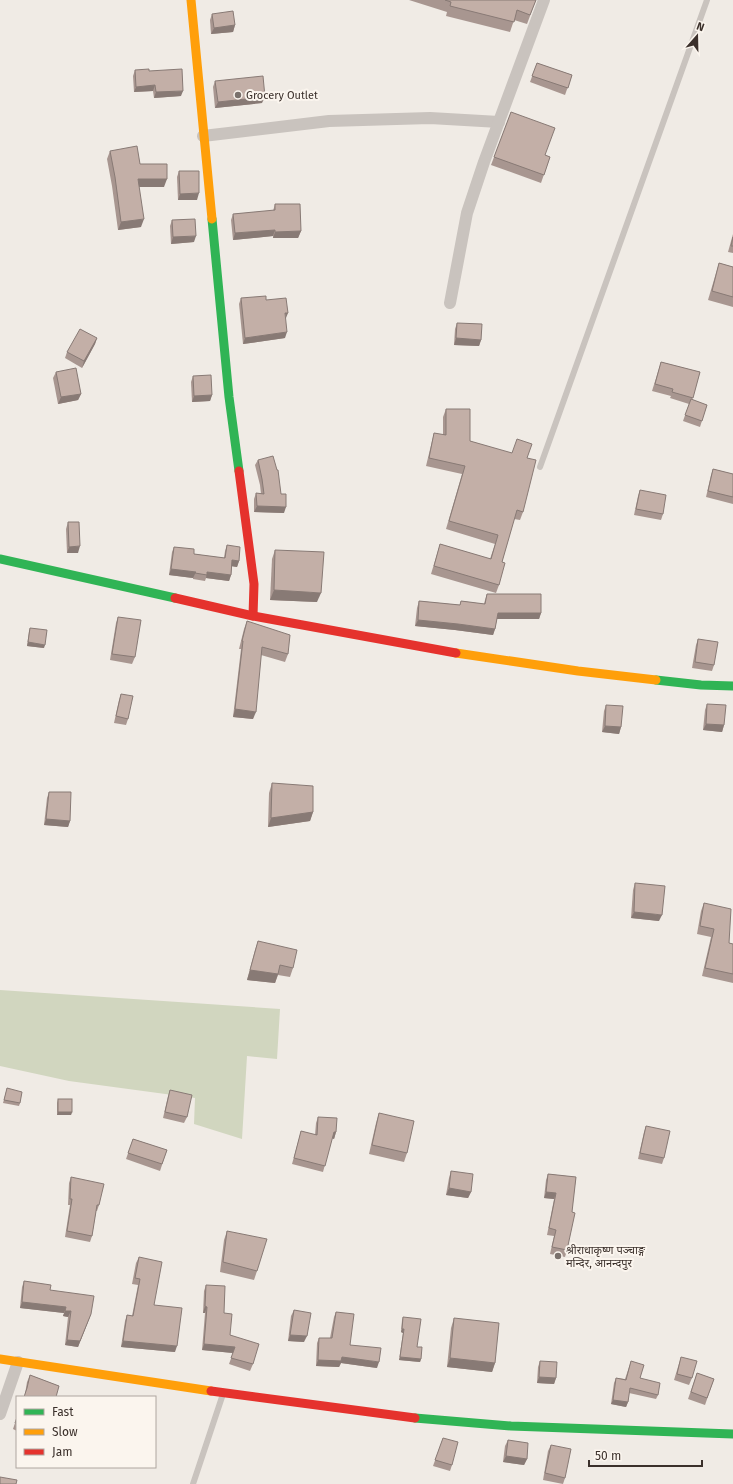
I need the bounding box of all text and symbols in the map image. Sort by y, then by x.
north arrow [677,16,717,56]
text: N [695,20,706,34]
place label: Grocery Outlet [246,89,318,102]
marker: Grocery Outlet [233,90,243,100]
place label: श्रीराधाकृष्ण पञ्चाङ्ग मन्दिर, आनन्दपुर [566,1244,646,1270]
marker: श्रीराधाकृष्ण पञ्चाङ्ग मन्दिर, आनन्दपुर [553,1251,563,1261]
legend [16,1396,156,1468]
text: Fast [52,1405,74,1419]
text: Slow [52,1425,78,1439]
scale bar [589,1442,702,1468]
text: Jam [52,1445,72,1459]
text: 50 m [595,1449,621,1463]

